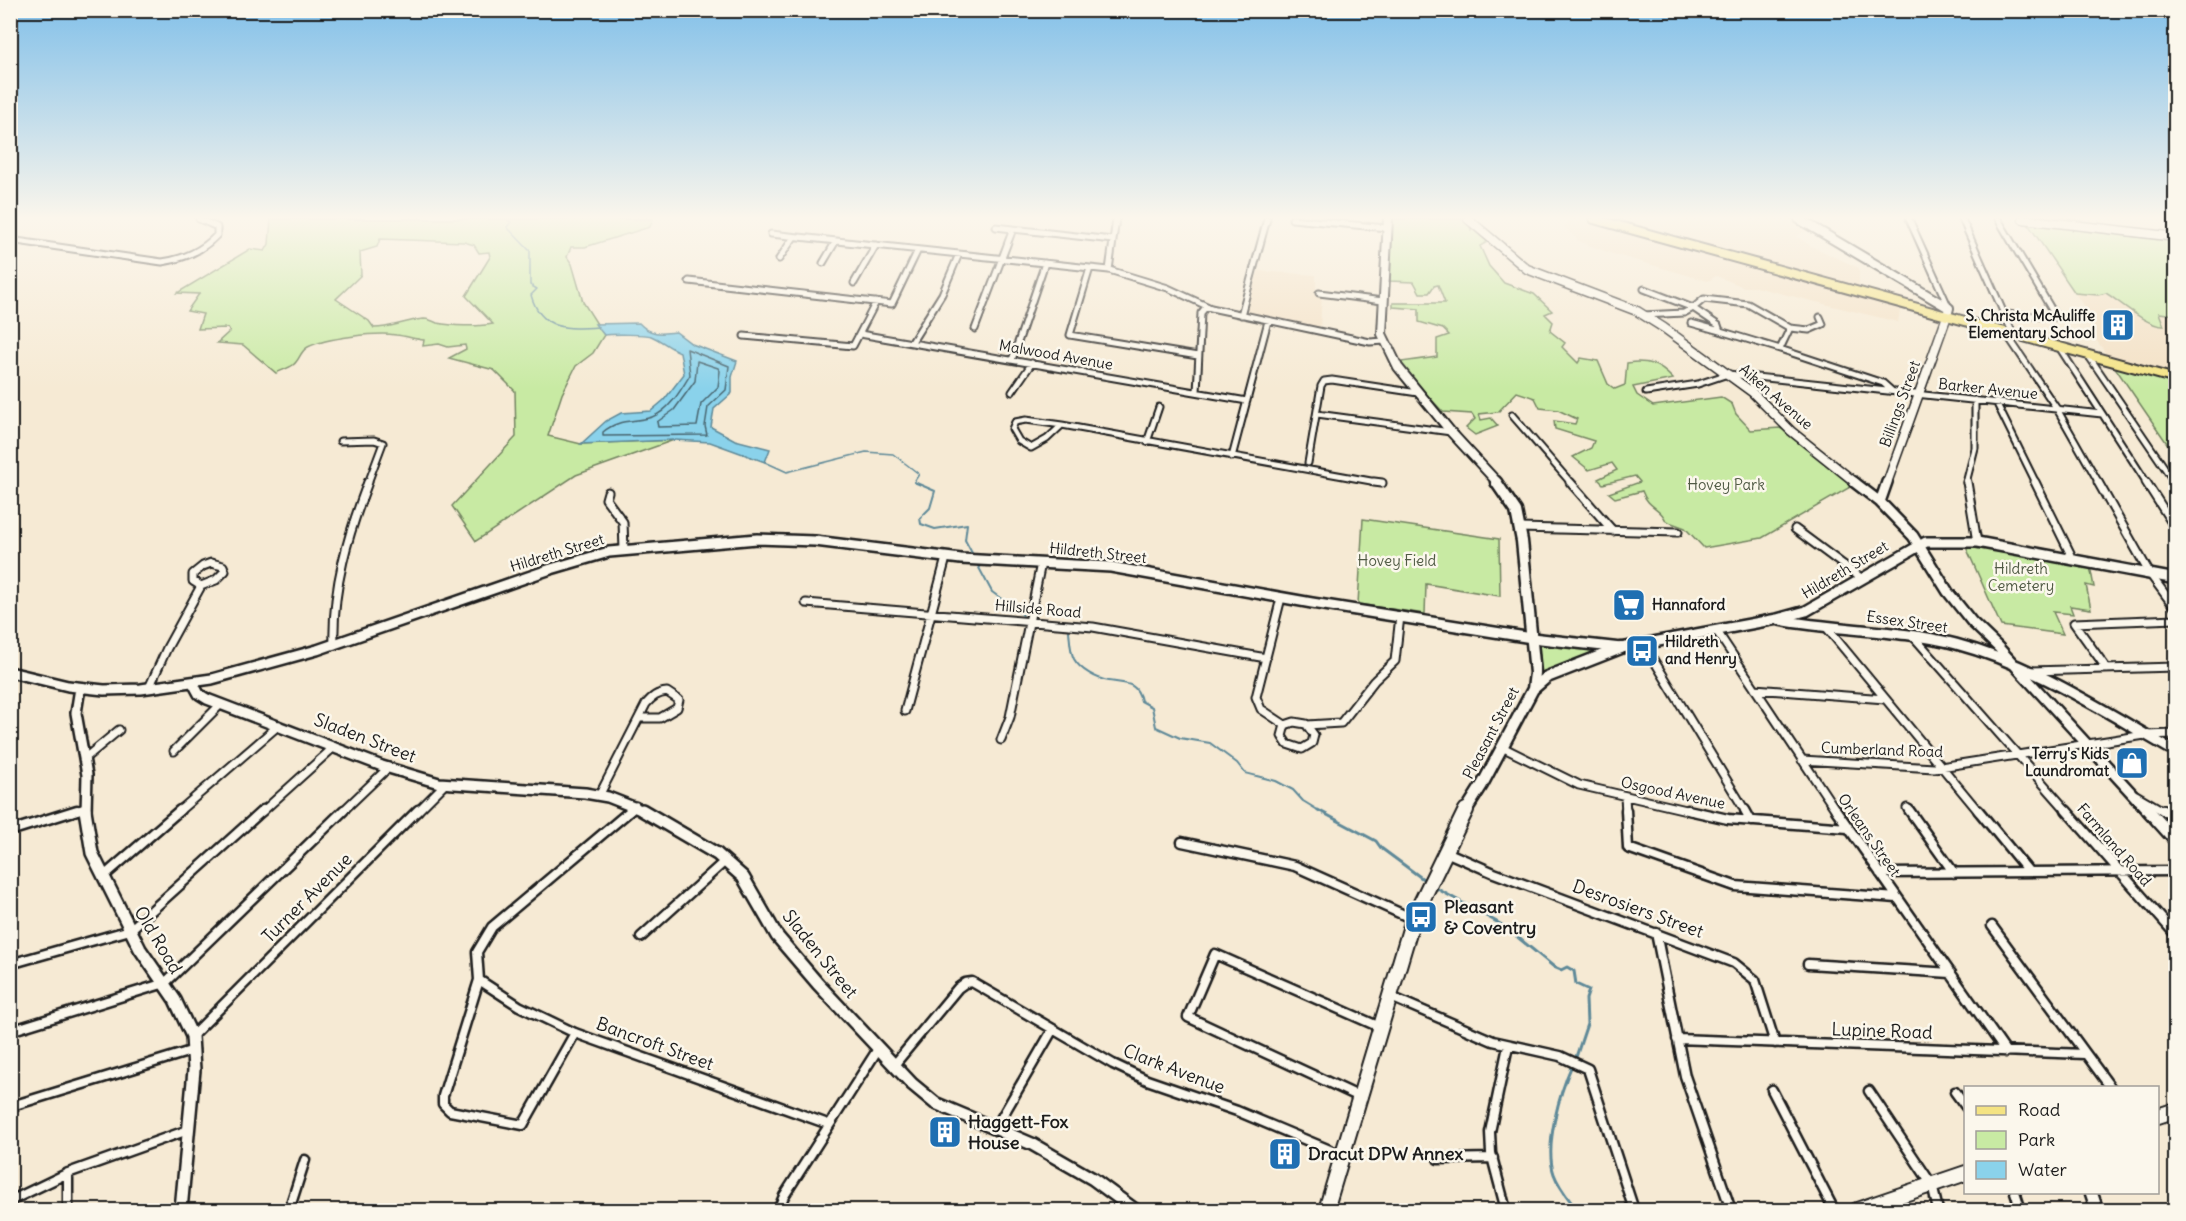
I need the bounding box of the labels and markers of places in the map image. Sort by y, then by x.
place label: S. Christa McAuliffe Elementary School [1966,306,2095,343]
building icon: S. Christa McAuliffe Elementary School [2100,307,2136,343]
supermarket icon: Hannaford [1611,587,1647,623]
place label: Hannaford [1652,595,1725,614]
place label: Hildreth and Henry [1665,632,1737,669]
bus stop icon: Hildreth and Henry [1624,633,1660,669]
place label: Terry's Kids Laundromat [2025,744,2110,780]
shop icon: Terry's Kids Laundromat [2114,745,2150,781]
place label: Pleasant & Coventry [1444,895,1536,939]
bus stop icon: Pleasant & Coventry [1403,899,1439,935]
place label: Haggett-Fox House [968,1110,1069,1154]
building icon: Haggett-Fox House [927,1114,963,1150]
building icon: Dracut DPW Annex [1267,1136,1303,1172]
place label: Dracut DPW Annex [1308,1142,1463,1165]

